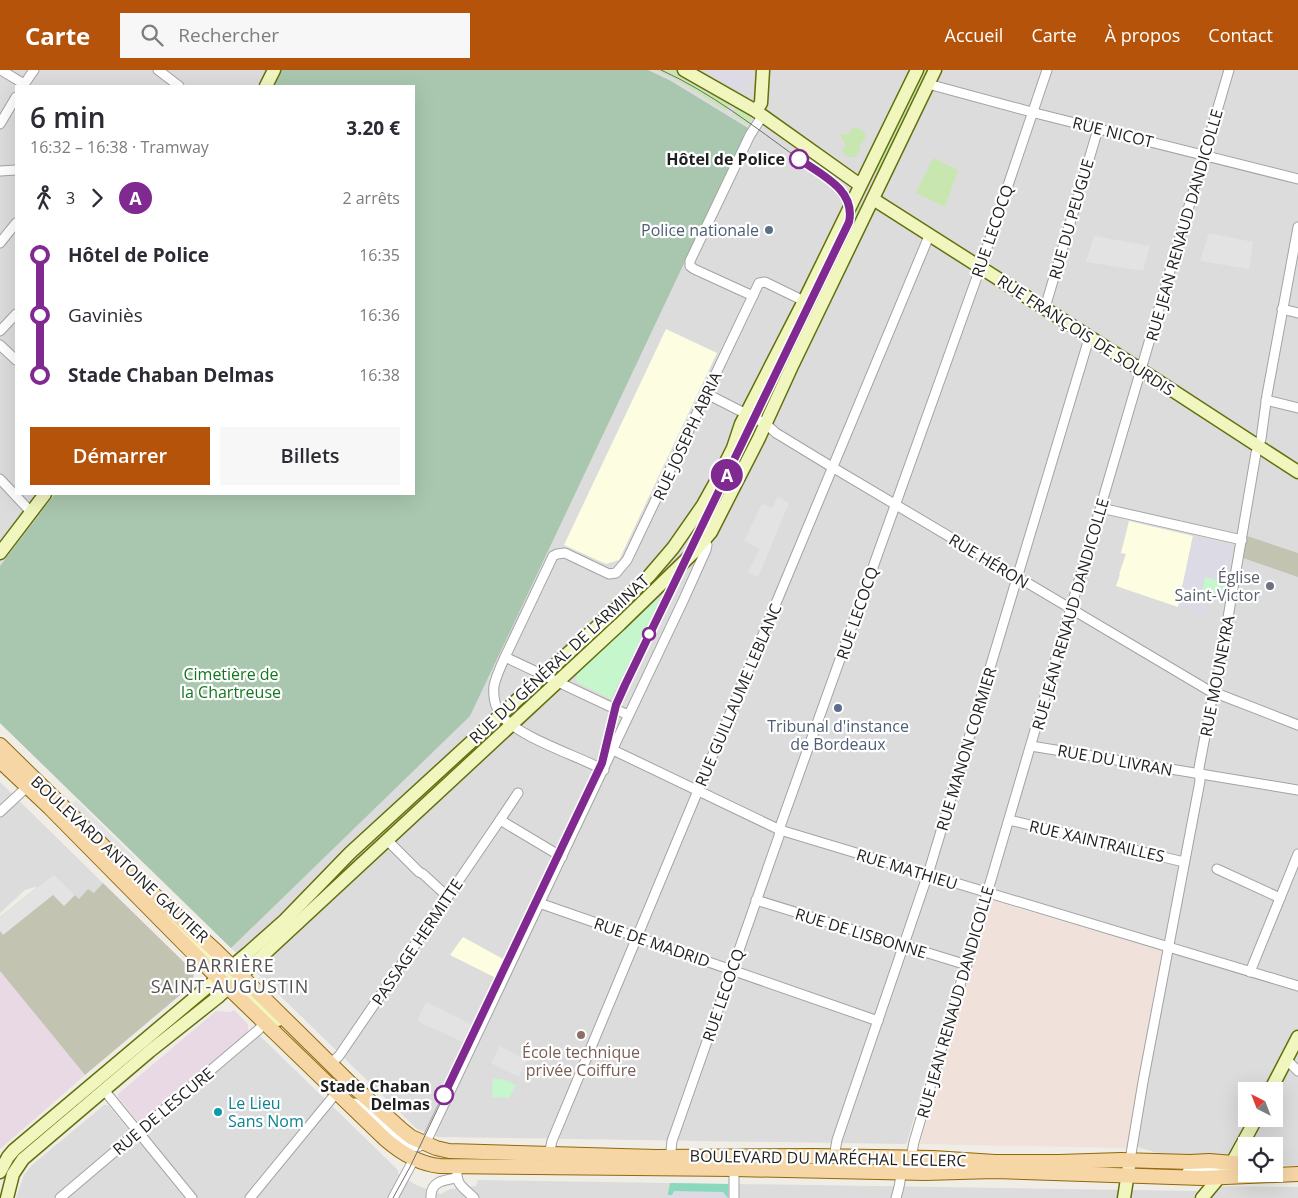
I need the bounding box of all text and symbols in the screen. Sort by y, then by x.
search box [120,13,470,58]
text: Carte [25,19,90,52]
icon: search [138,21,166,49]
text: Rechercher [178,22,279,48]
text: Accueil [945,23,1003,47]
text: Carte [1031,23,1077,47]
text: À propos [1105,23,1180,47]
text: Contact [1208,23,1273,47]
text: 6 min [30,98,106,136]
street label: RUE JEAN RENAUD DANDICOLLE [1140,106,1228,344]
street label: RUE NICOT [1070,111,1156,153]
text: 3.20 € [346,115,400,141]
text: 16:32 – 16:38 · Tramway [30,136,209,158]
place label: Hôtel de Police [666,148,785,170]
marker: Hôtel de Police [789,149,809,169]
street label: RUE DU PEUGUE [1043,156,1099,282]
street label: RUE LECOCQ [966,182,1018,280]
icon: walk [30,184,58,212]
icon: forward [83,184,111,212]
text: A [129,186,142,210]
text: 3 [66,187,75,209]
text: 2 arrêts [342,187,400,209]
place label: Police nationale [641,219,759,241]
marker: Police nationale [763,224,775,236]
text: Hôtel de Police [68,242,209,268]
text: 16:35 [359,244,400,266]
street label: RUE FRANÇOIS DE SOURDIS [993,269,1179,401]
text: Gaviniès [68,302,143,328]
text: 16:36 [359,304,400,326]
text: Stade Chaban Delmas [68,362,274,388]
text: 16:38 [359,364,400,386]
street label: RUE JOSEPH ABRIA [648,367,727,504]
button: Démarrer [30,427,210,485]
button: Billets [220,427,400,485]
line badge: A [711,459,743,491]
text: A [721,463,733,487]
street label: RUE JEAN RENAUD DANDICOLLE [1026,495,1114,733]
street label: RUE HÉRON [945,528,1033,594]
street label: RUE LECOCQ [831,564,883,662]
place label: Église Saint-Victor [1175,566,1260,606]
street label: RUE DU GÉNÉRAL DE LARMINAT [464,569,654,748]
marker: Église Saint-Victor [1264,580,1276,592]
street label: RUE GUILLAUME LEBLANC [689,600,787,790]
street label: RUE MOUNEYRA [1194,613,1240,738]
unlabelled marker [642,627,656,641]
park label: Cimetière de la Chartreuse [181,663,281,703]
street label: RUE MANON CORMIER [931,664,1001,833]
marker: Tribunal d'instance de Bordeaux [832,702,844,714]
place label: Tribunal d'instance de Bordeaux [767,715,909,755]
street label: RUE DU LIVRAN [1056,739,1174,781]
street label: BOULEVARD ANTOINE GAUTIER [26,771,214,947]
street label: RUE XAINTRAILLES [1027,815,1167,867]
street label: RUE MATHIEU [854,843,960,895]
street label: PASSAGE HERMITTE [366,874,468,1010]
street label: RUE JEAN RENAUD DANDICOLLE [911,883,999,1121]
street label: RUE DE LISBONNE [792,903,930,963]
street label: RUE DE MADRID [591,912,713,972]
street label: RUE LECOCQ [697,946,749,1044]
district label: BARRIÈRE SAINT-AUGUSTIN [151,953,309,998]
marker: École technique privée Coiffure [575,1029,587,1041]
place label: École technique privée Coiffure [522,1041,640,1081]
street label: RUE DE LESCURE [108,1062,218,1160]
place label: Stade Chaban Delmas [320,1075,430,1115]
north arrow [1238,1082,1282,1128]
map controls [1238,1082,1283,1182]
marker: Stade Chaban Delmas [434,1085,454,1105]
place label: Le Lieu Sans Nom [228,1092,304,1132]
marker: Le Lieu Sans Nom [212,1106,224,1118]
button: locate [1238,1137,1283,1182]
street label: BOULEVARD DU MARÉCHAL LECLERC [689,1145,967,1171]

